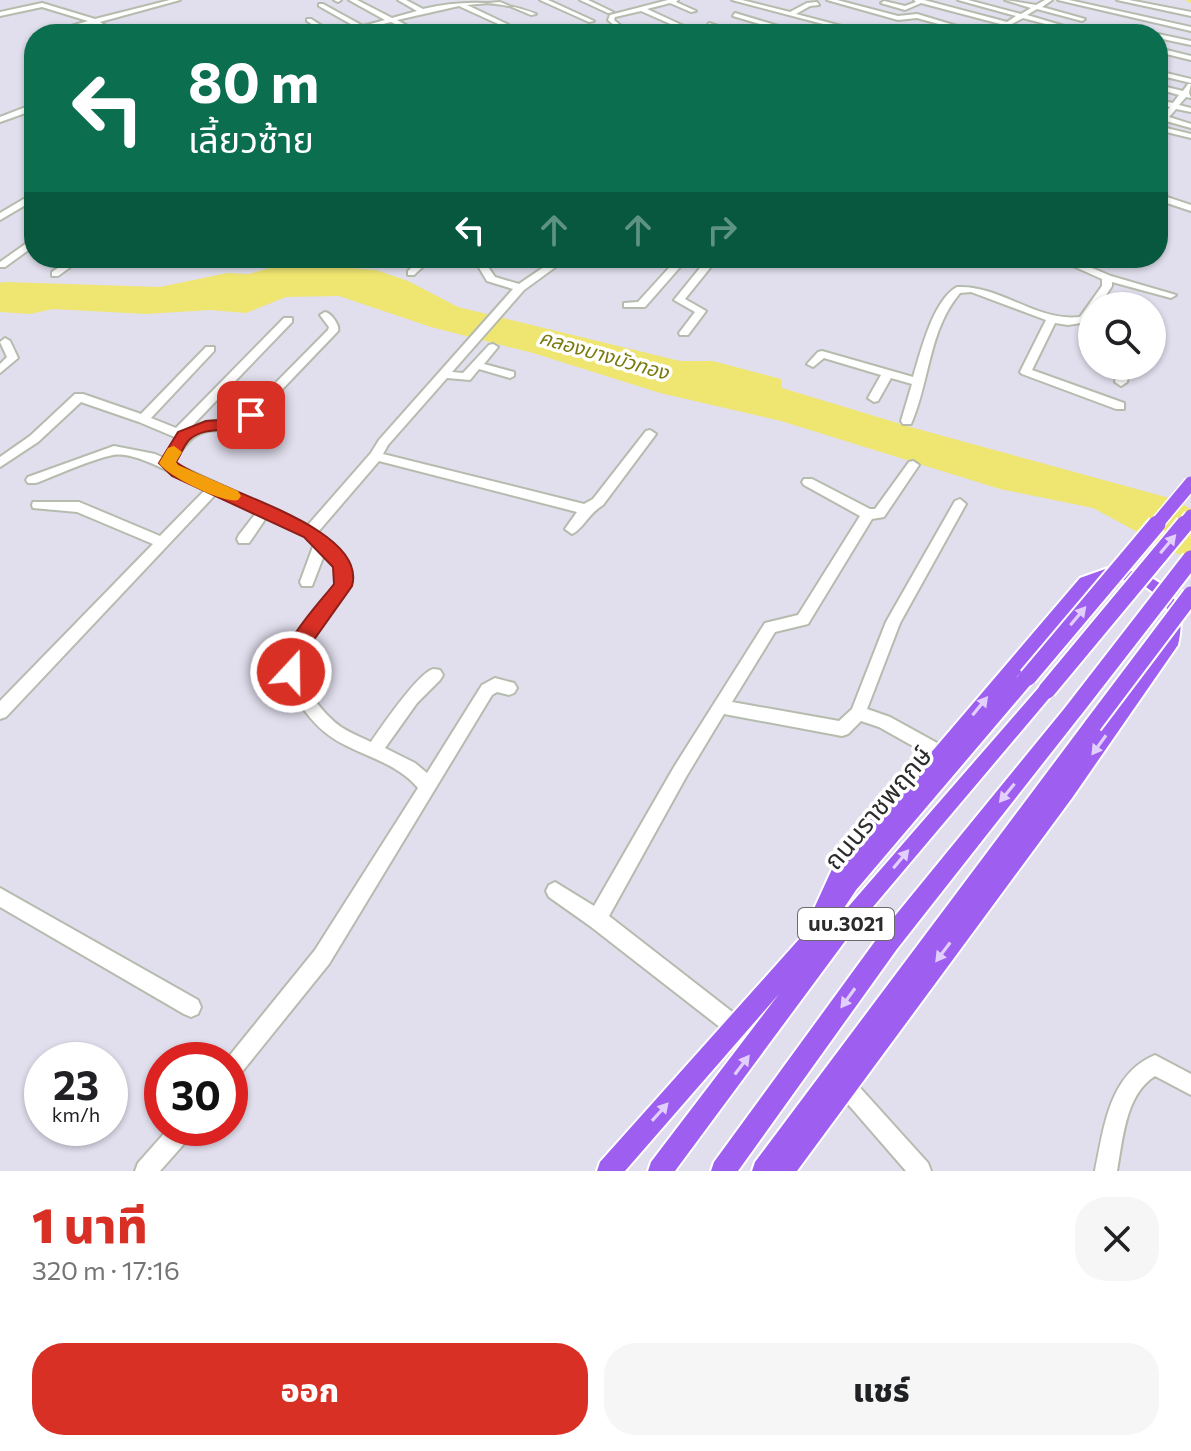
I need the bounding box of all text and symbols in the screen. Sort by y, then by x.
text: 80 m [188,46,319,115]
icon: left [56,56,160,160]
text: เลี้ยวซ้าย [188,116,314,160]
icon: left [448,208,492,252]
icon: ahead [532,208,576,252]
icon: ahead [616,208,660,252]
icon: right [700,208,744,252]
map controls [1078,292,1166,380]
button: search [1078,292,1166,380]
water label: คลองบางบัวทอง [537,324,673,384]
pin [217,381,285,449]
icon: arrive [229,393,273,437]
one-way arrow [1159,534,1176,554]
one-way arrow [1069,607,1086,627]
position arrow [249,630,333,714]
one-way arrow [971,697,988,717]
one-way arrow [1092,734,1107,755]
street label: ถนนราชพฤกษ์ [816,739,937,875]
one-way arrow [1000,783,1016,803]
one-way arrow [892,850,909,870]
road number: นบ.3021 [798,908,894,940]
one-way arrow [935,942,951,963]
one-way arrow [840,988,856,1008]
speed limit sign: 30 [144,1042,248,1146]
one-way arrow [733,1054,749,1075]
text: 23 [53,1059,99,1108]
text: km/h [52,1102,100,1126]
one-way arrow [651,1103,669,1122]
text: 1 นาที [32,1194,148,1253]
button: close [1075,1197,1159,1281]
text: 320 m · 17:16 [32,1254,180,1285]
button: ออก [32,1343,588,1435]
button: แชร์ [604,1343,1159,1435]

